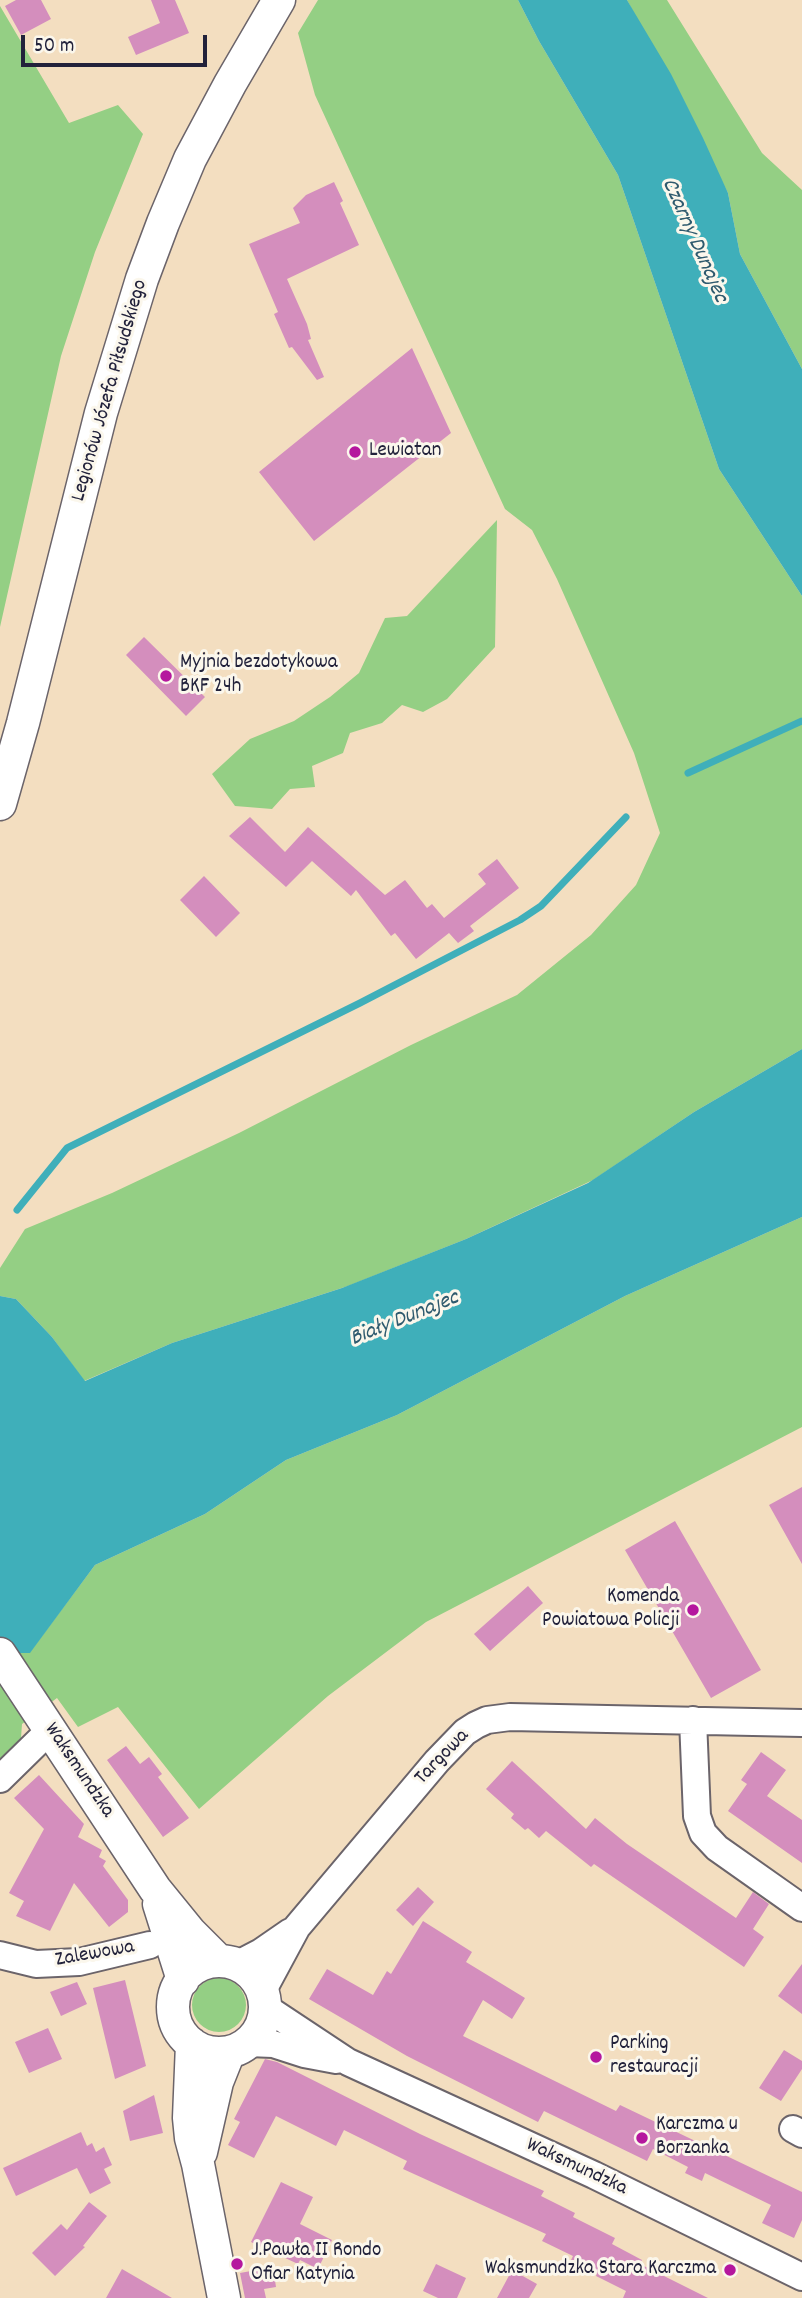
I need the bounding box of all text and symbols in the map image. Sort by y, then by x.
scale bar [24,21,210,65]
text: 50 m [34,32,74,62]
water label: Czarny Dunajec [653,175,733,307]
street label: Legionów Józefa Piłsudskiego [67,277,155,505]
place label: Lewiatan [369,439,441,465]
marker: Lewiatan [347,444,363,460]
place label: Myjnia bezdotykowa BKF 24h [180,651,338,701]
marker: Myjnia bezdotykowa BKF 24h [158,668,174,684]
water label: Biały Dunajec [347,1286,463,1354]
place label: Komenda Powiatowa Policji [542,1585,679,1635]
marker: Komenda Powiatowa Policji [685,1602,701,1618]
street label: Waksmundzka [37,1719,119,1823]
street label: Targowa [410,1725,476,1791]
street label: Zalewowa [54,1936,136,1974]
place label: Parking restauracji [610,2032,698,2082]
marker: Parking restauracji [588,2049,604,2065]
place label: Karczma u Borzanka [656,2113,738,2163]
marker: Karczma u Borzanka [634,2130,650,2146]
street label: Waksmundzka [521,2134,631,2202]
place label: J.Pawła II Rondo Ofiar Katynia [251,2239,381,2289]
marker: J.Pawła II Rondo Ofiar Katynia [229,2256,245,2272]
place label: Waksmundzka Stara Karczma [485,2257,716,2283]
marker: Waksmundzka Stara Karczma [722,2262,738,2278]

